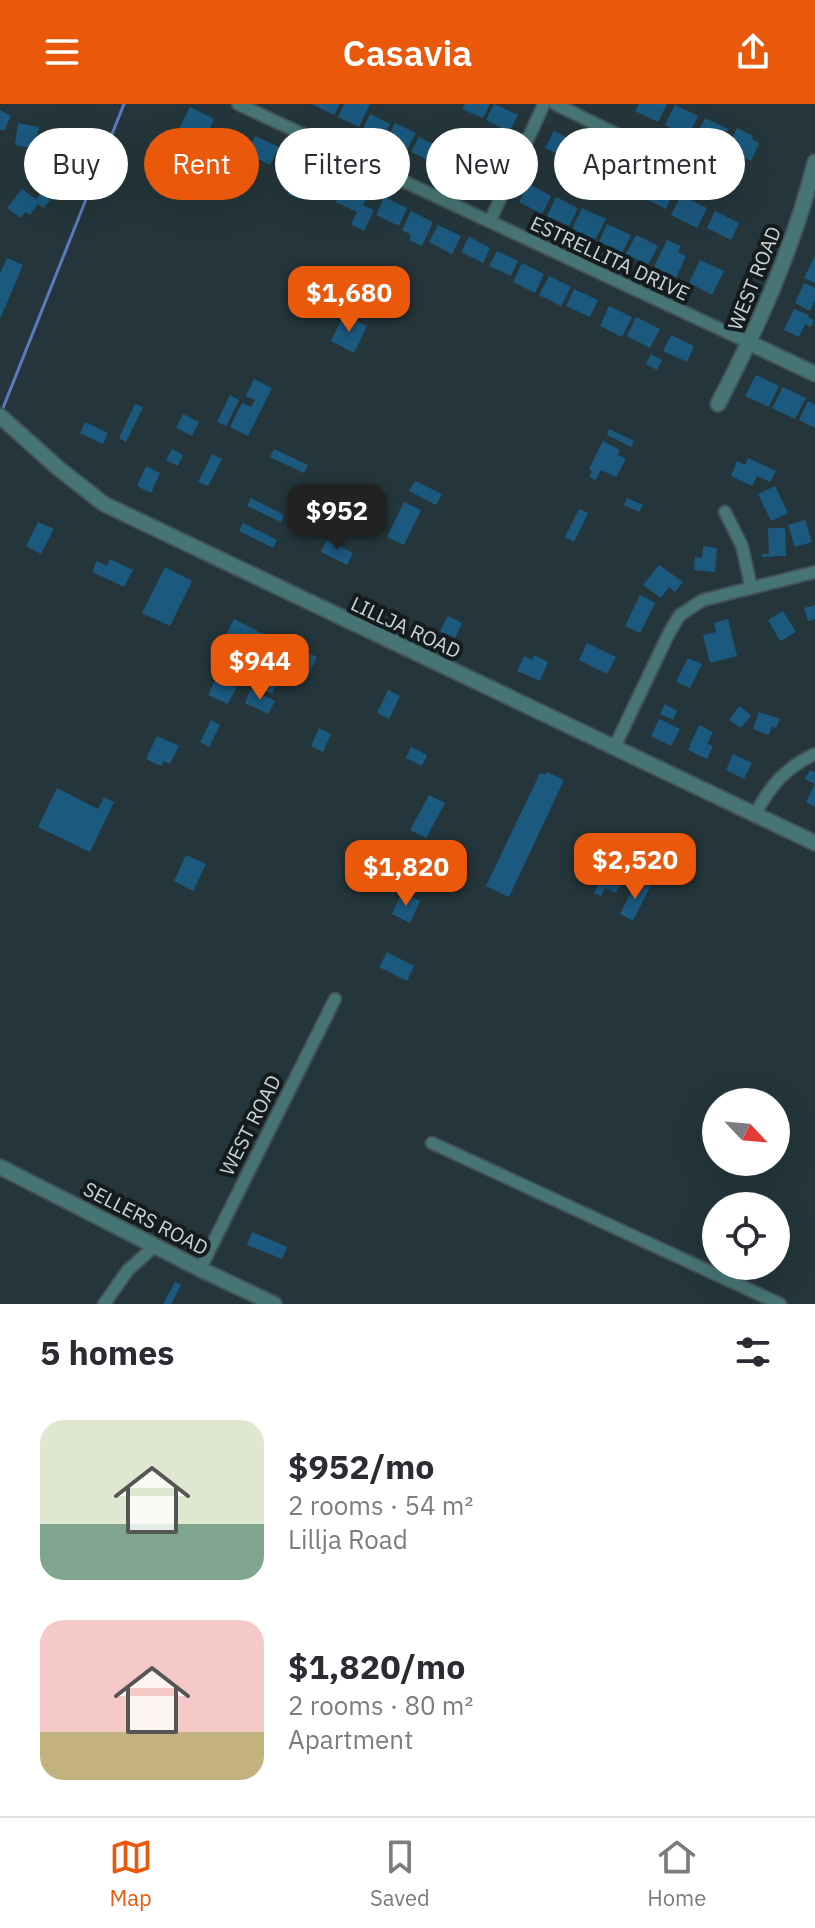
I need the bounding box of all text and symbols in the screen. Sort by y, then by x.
text: Casavia [343,29,472,76]
icon: menu [40,30,84,74]
icon: share [731,30,775,74]
chip: Buy [24,128,128,200]
chip: Rent [144,128,259,200]
chip: Filters [275,128,410,200]
chip: New [426,128,538,200]
chip: Apartment [554,128,745,200]
street label: ESTRELLITA DRIVE [526,209,694,307]
street label: WEST ROAD [721,222,787,334]
pin: $1,680 [284,266,414,334]
text: $1,680 [306,275,392,309]
pin: $952 [290,484,384,552]
text: $952 [306,493,368,527]
street label: LILLJA ROAD [347,590,465,664]
pin: $944 [213,634,307,702]
text: $944 [229,643,291,677]
pin: $2,520 [570,833,700,901]
pin: $1,820 [341,840,471,908]
text: $2,520 [592,842,678,876]
text: $1,820 [363,849,449,883]
street label: WEST ROAD [213,1070,287,1180]
north arrow [702,1088,790,1176]
map controls [702,1088,790,1280]
street label: SELLERS ROAD [79,1175,213,1261]
button: locate [702,1192,790,1280]
text: 5 homes [40,1330,175,1374]
icon: filters [731,1330,775,1374]
text: $952/mo [288,1444,435,1488]
icon: home [104,1452,200,1548]
text: 2 rooms · 54 m² [288,1488,473,1522]
text: Lillja Road [288,1522,408,1556]
text: $1,820/mo [288,1644,465,1688]
icon: home [104,1652,200,1748]
text: 2 rooms · 80 m² [288,1688,473,1722]
text: Apartment [288,1722,413,1756]
tab: Map [109,1835,153,1912]
tab: Saved [370,1835,430,1912]
tab: Home [647,1835,706,1912]

